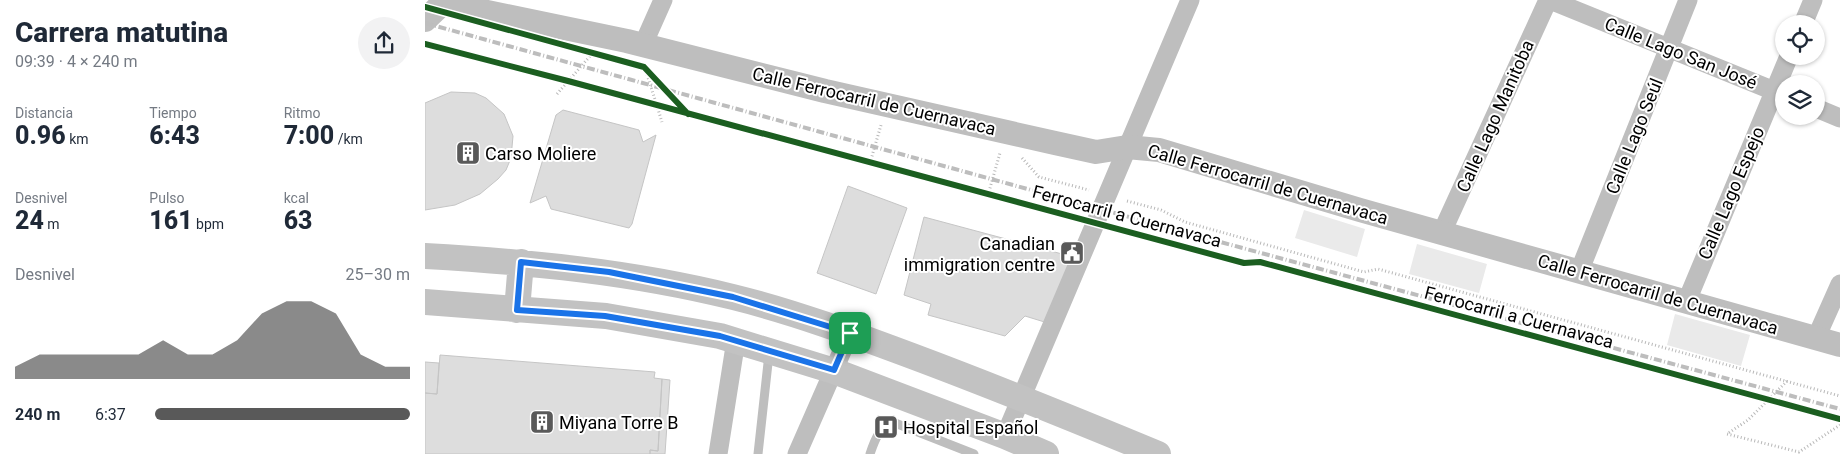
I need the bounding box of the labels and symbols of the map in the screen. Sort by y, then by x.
street label: Calle Lago San José [1602,13,1760,93]
street label: Calle Lago Manitoba [1452,37,1538,195]
street label: Calle Ferrocarril de Cuernavaca [750,63,998,139]
street label: Calle Lago Seúl [1601,75,1667,197]
street label: Calle Lago Espejo [1694,123,1768,263]
building icon: Carso Moliere [455,140,481,166]
street label: Calle Ferrocarril de Cuernavaca [1145,140,1391,228]
place label: Carso Moliere [485,143,596,164]
street label: Ferrocarril a Cuernavaca [1030,181,1224,251]
place label: Canadian immigration centre [904,233,1055,275]
public building icon: Canadian immigration centre [1059,240,1085,266]
street label: Calle Ferrocarril de Cuernavaca [1535,250,1781,338]
street label: Ferrocarril a Cuernavaca [1422,282,1616,352]
pin [829,312,871,354]
building icon: Miyana Torre B [529,409,555,435]
place label: Miyana Torre B [559,412,679,433]
hospital icon: Hospital Español [873,414,899,440]
place label: Hospital Español [903,417,1038,438]

